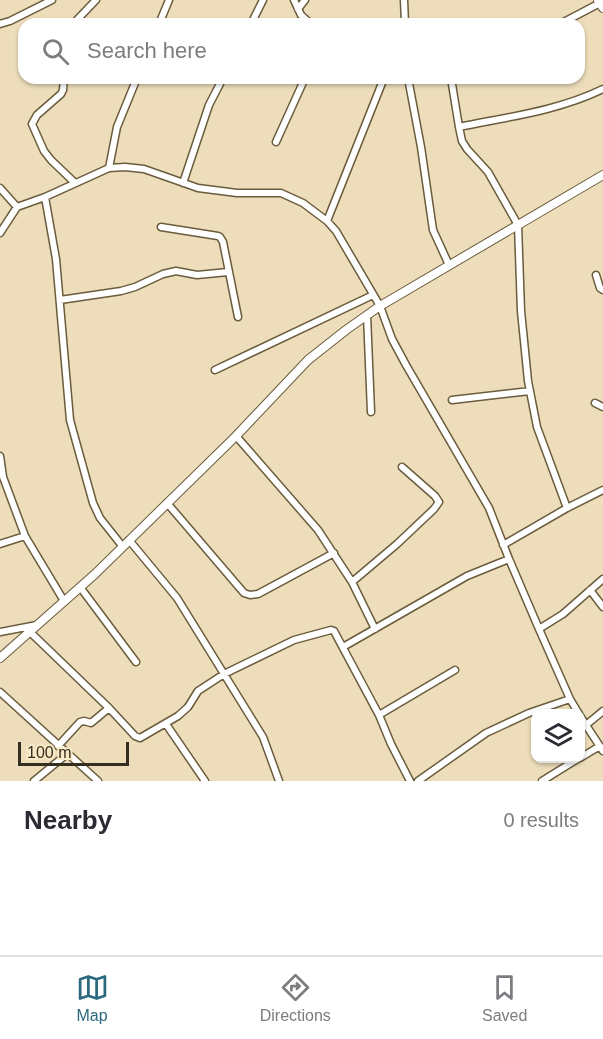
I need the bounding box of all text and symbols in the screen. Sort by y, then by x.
search box [18,18,585,84]
icon: search [39,35,72,68]
text: Search here [87,38,207,63]
map controls [531,709,585,763]
button: layers [531,709,585,763]
scale bar [18,739,129,766]
text: 100 m [27,744,71,761]
text: Nearby [24,805,112,835]
text: 0 results [503,809,579,831]
tab: Map [76,971,109,1025]
tab: Directions [260,971,331,1025]
tab: Saved [482,971,527,1025]

